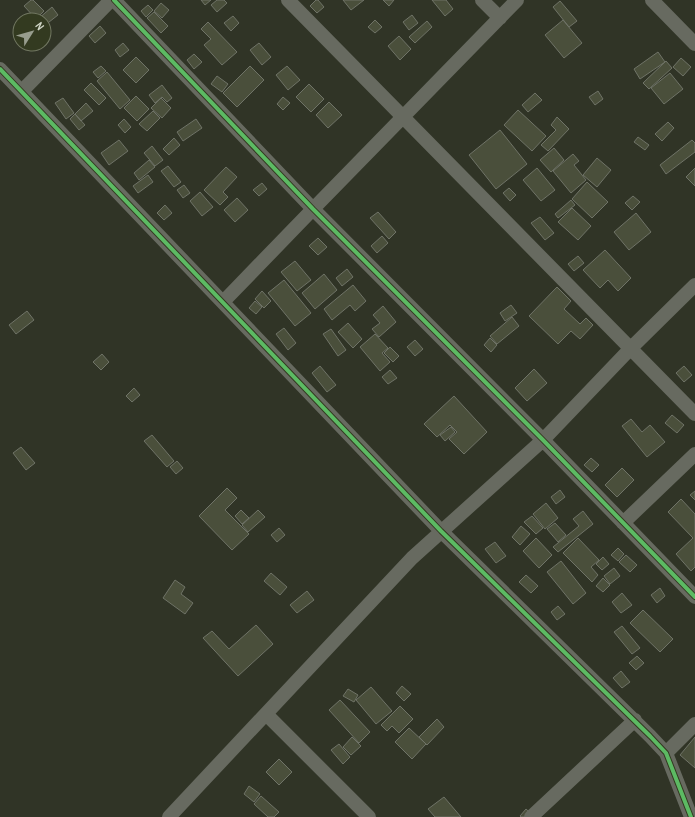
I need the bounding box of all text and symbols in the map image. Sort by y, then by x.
north arrow [12,12,52,52]
text: N [32,19,48,33]

